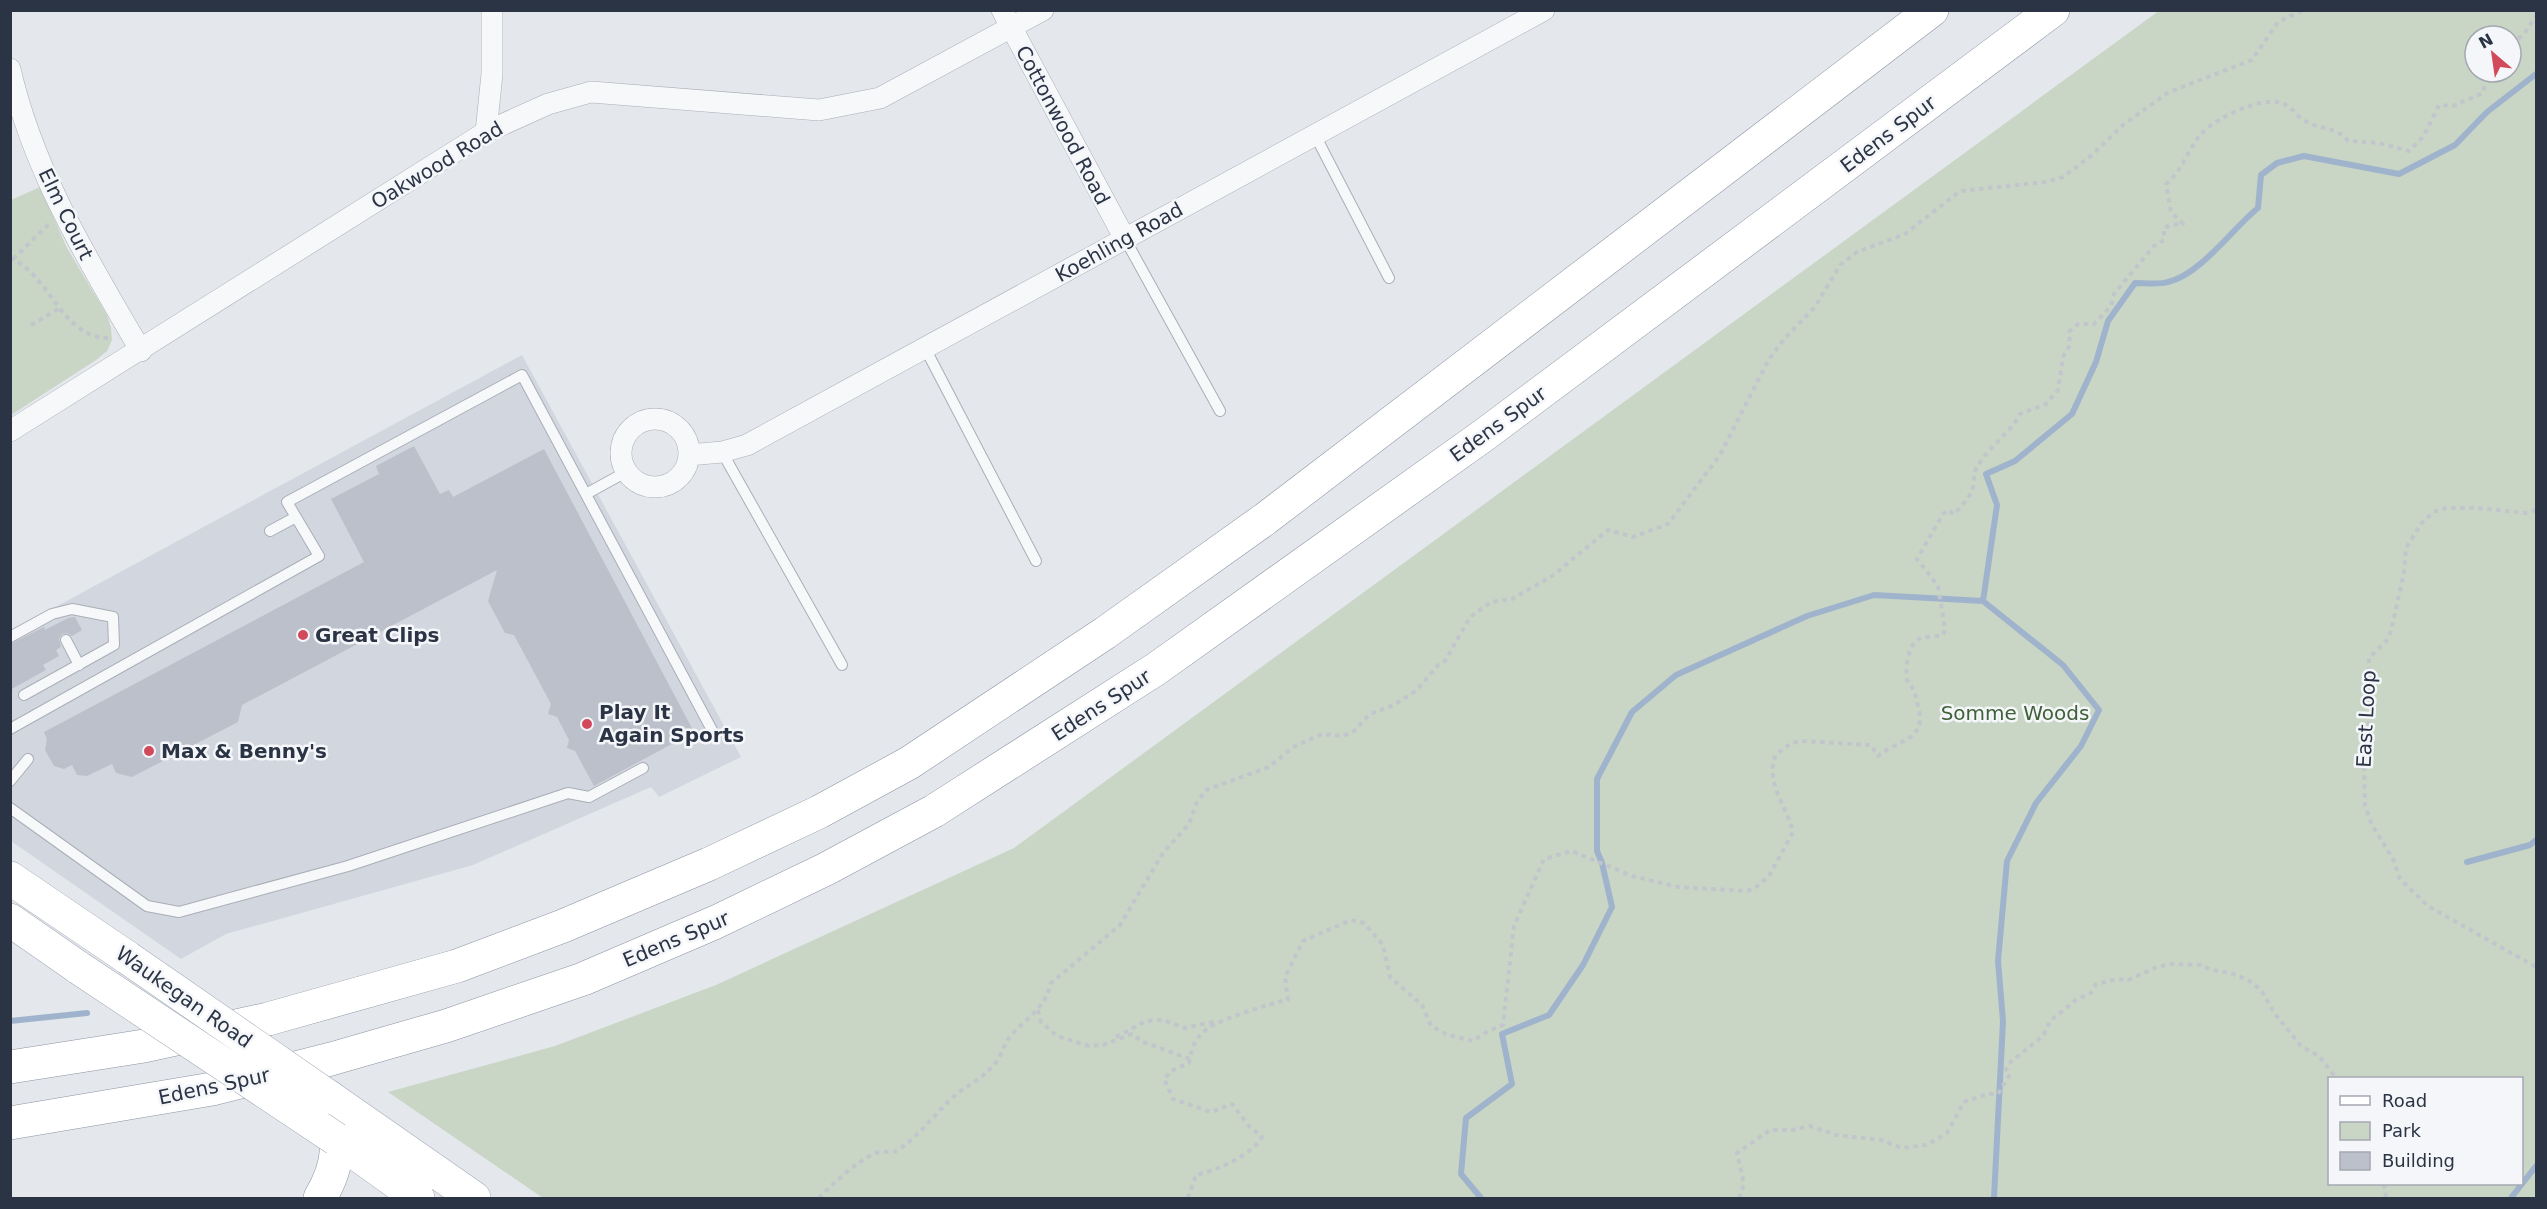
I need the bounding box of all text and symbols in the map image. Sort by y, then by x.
north arrow [2463,24,2523,84]
text: N [2476,30,2496,53]
street label: Cottonwood Road [1011,41,1115,209]
street label: Edens Spur [1835,90,1941,178]
street label: Oakwood Road [367,116,507,214]
street label: Elm Court [34,164,99,264]
street label: Koehling Road [1051,197,1187,287]
street label: Edens Spur [1445,381,1552,467]
place label: Great Clips [315,623,439,647]
marker: Great Clips [296,628,310,642]
street label: Edens Spur [1047,664,1156,746]
street label: East Loop [2351,670,2381,768]
place label: Play It Again Sports [599,700,744,747]
park label: Somme Woods [1941,701,2089,725]
marker: Play It Again Sports [580,717,594,731]
place label: Max & Benny's [161,739,327,763]
marker: Max & Benny's [142,744,156,758]
street label: Edens Spur [619,906,734,972]
street label: Waukegan Road [111,941,257,1053]
street label: Edens Spur [156,1062,273,1110]
legend [2328,1077,2523,1185]
text: Road [2382,1090,2427,1111]
text: Park [2382,1120,2421,1141]
text: Building [2382,1150,2455,1171]

